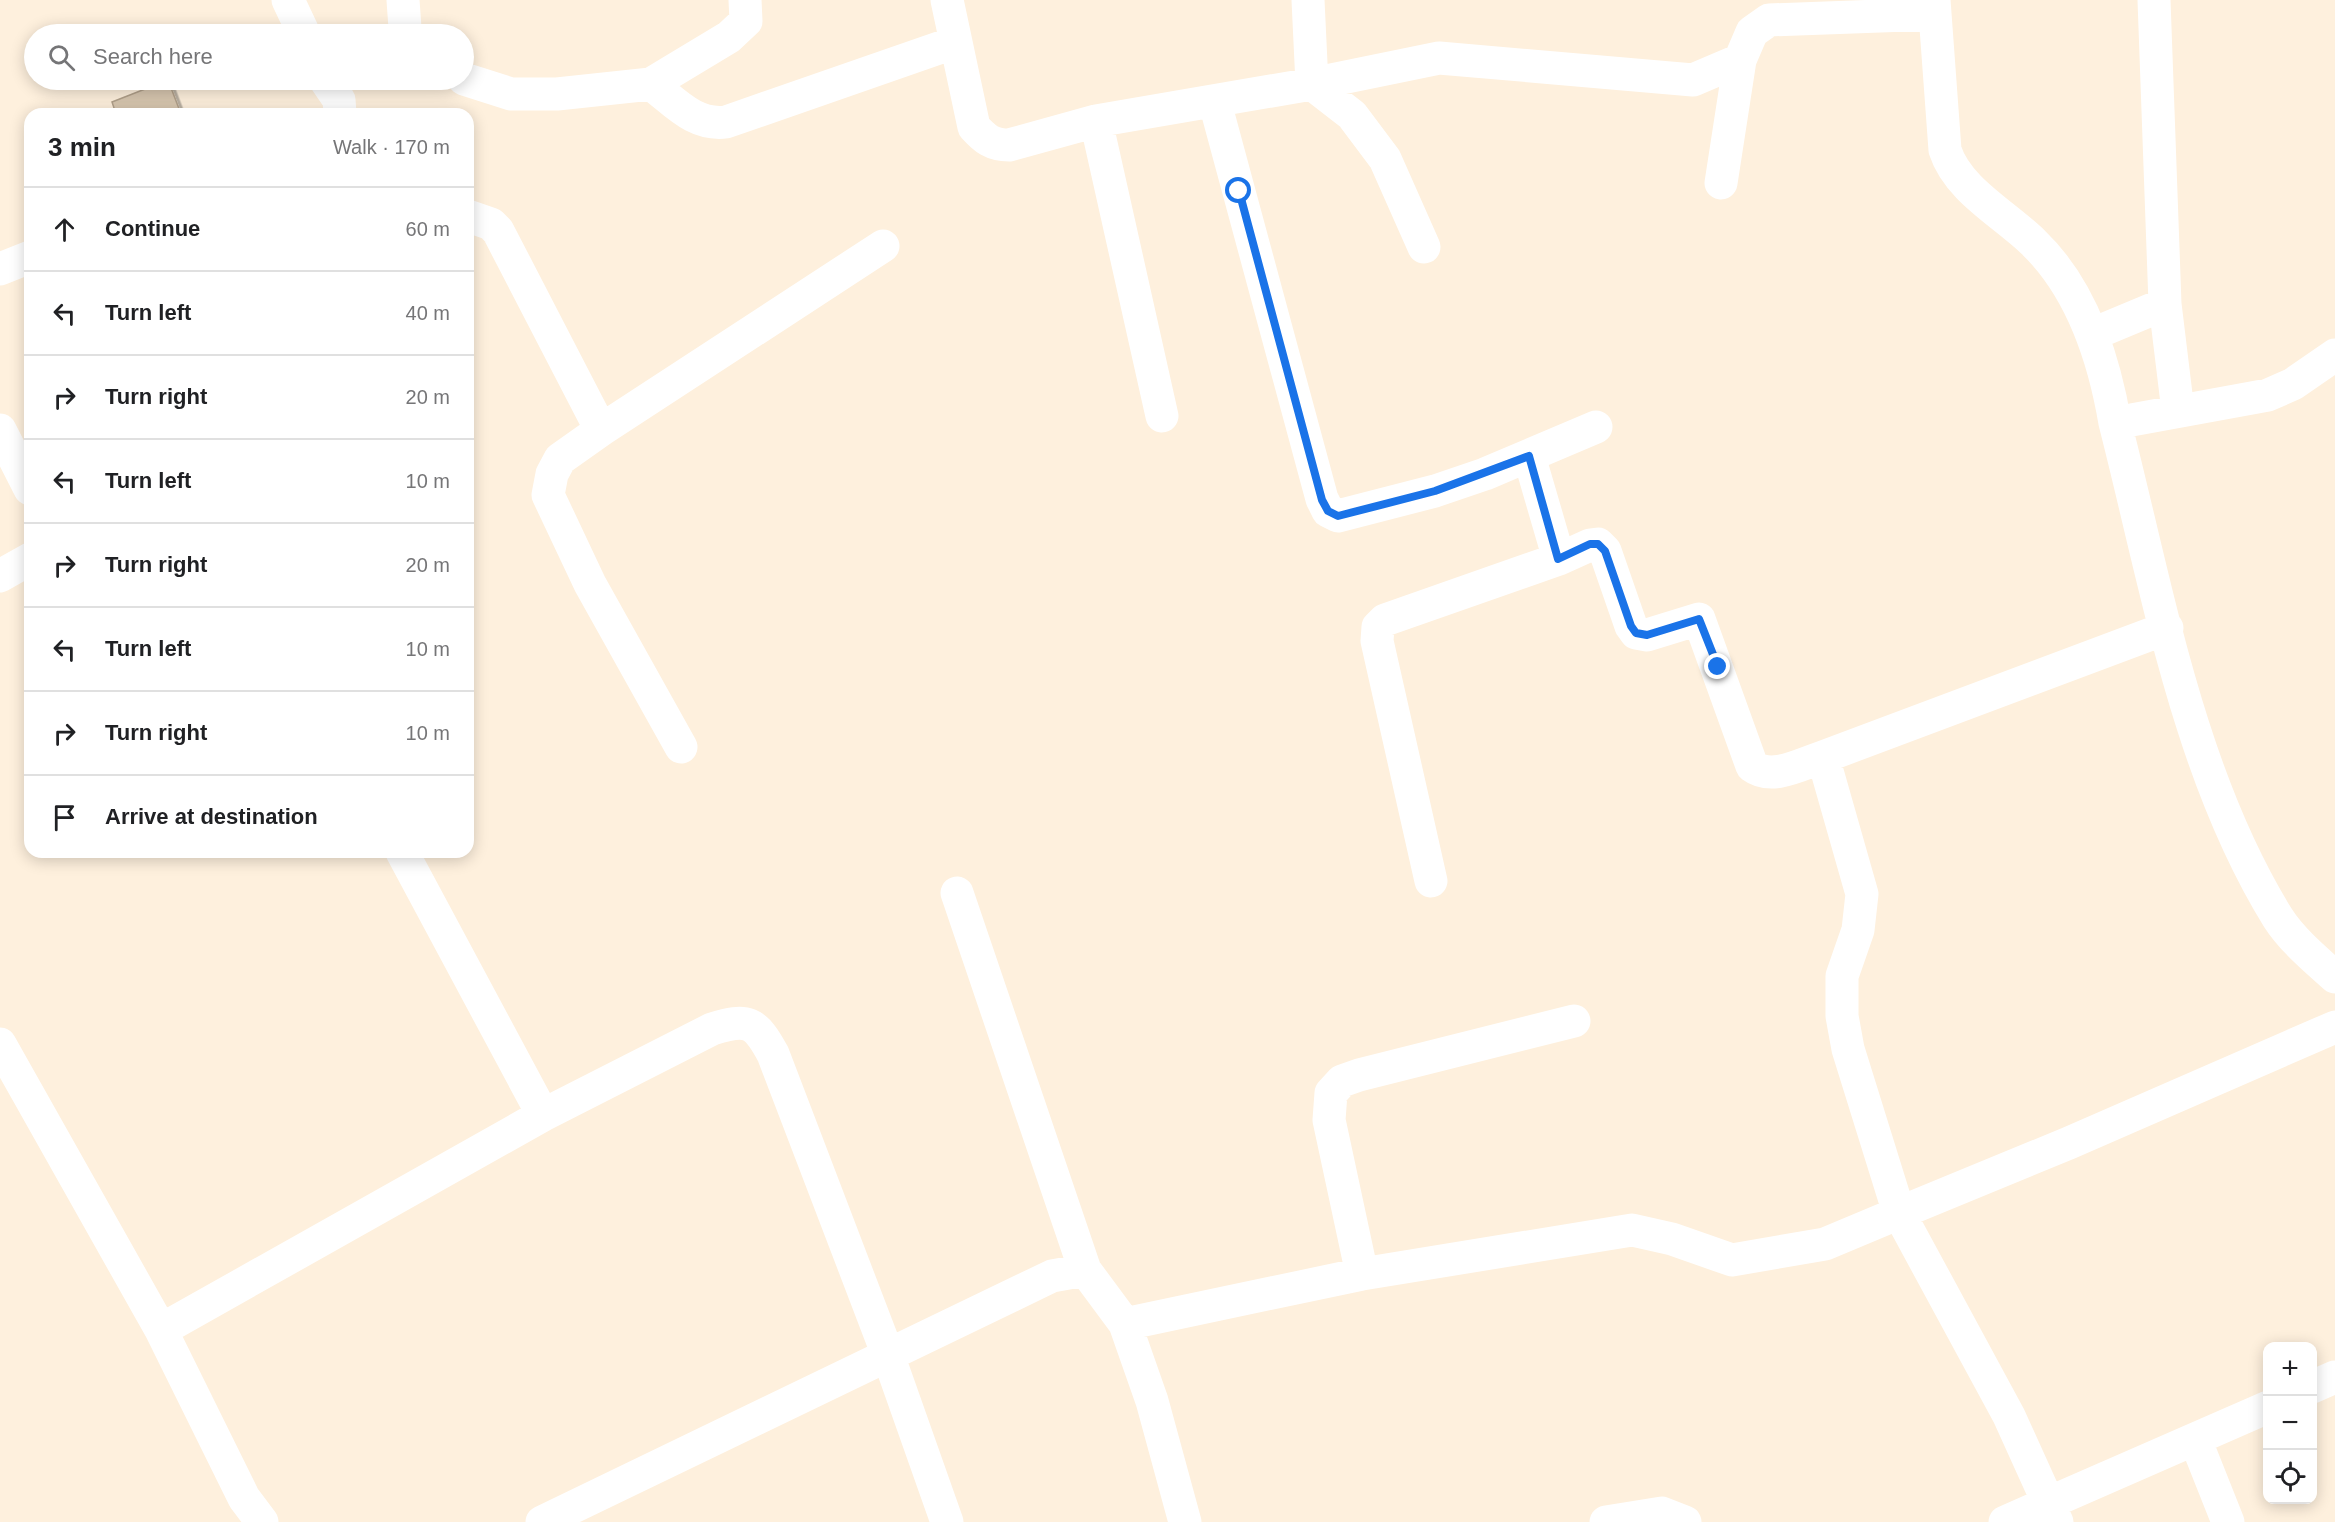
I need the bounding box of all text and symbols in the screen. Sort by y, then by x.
search box [24,24,474,90]
icon: search [45,41,78,74]
text: Search here [93,44,213,69]
text: 3 min [48,132,116,162]
text: Walk · 170 m [333,136,450,158]
route start [1225,177,1251,203]
icon: ahead [48,213,81,246]
text: Continue [105,216,200,241]
text: 60 m [406,218,450,240]
icon: left [48,297,81,330]
text: Turn left [105,300,191,325]
text: 40 m [406,302,450,324]
icon: right [48,381,81,414]
text: Turn right [105,384,207,409]
text: 20 m [406,386,450,408]
icon: left [48,465,81,498]
text: Turn left [105,468,191,493]
text: 10 m [406,470,450,492]
icon: right [48,549,81,582]
text: Turn right [105,552,207,577]
text: 20 m [406,554,450,576]
icon: left [48,633,81,666]
text: Turn left [105,636,191,661]
text: 10 m [406,638,450,660]
route end [1704,653,1730,679]
icon: right [48,717,81,750]
text: Turn right [105,720,207,745]
text: 10 m [406,722,450,744]
icon: arrive [48,801,81,834]
text: Arrive at destination [105,804,318,829]
map controls [2263,1342,2317,1504]
button: + [2263,1342,2317,1396]
button: − [2263,1396,2317,1450]
button: locate [2263,1450,2317,1504]

